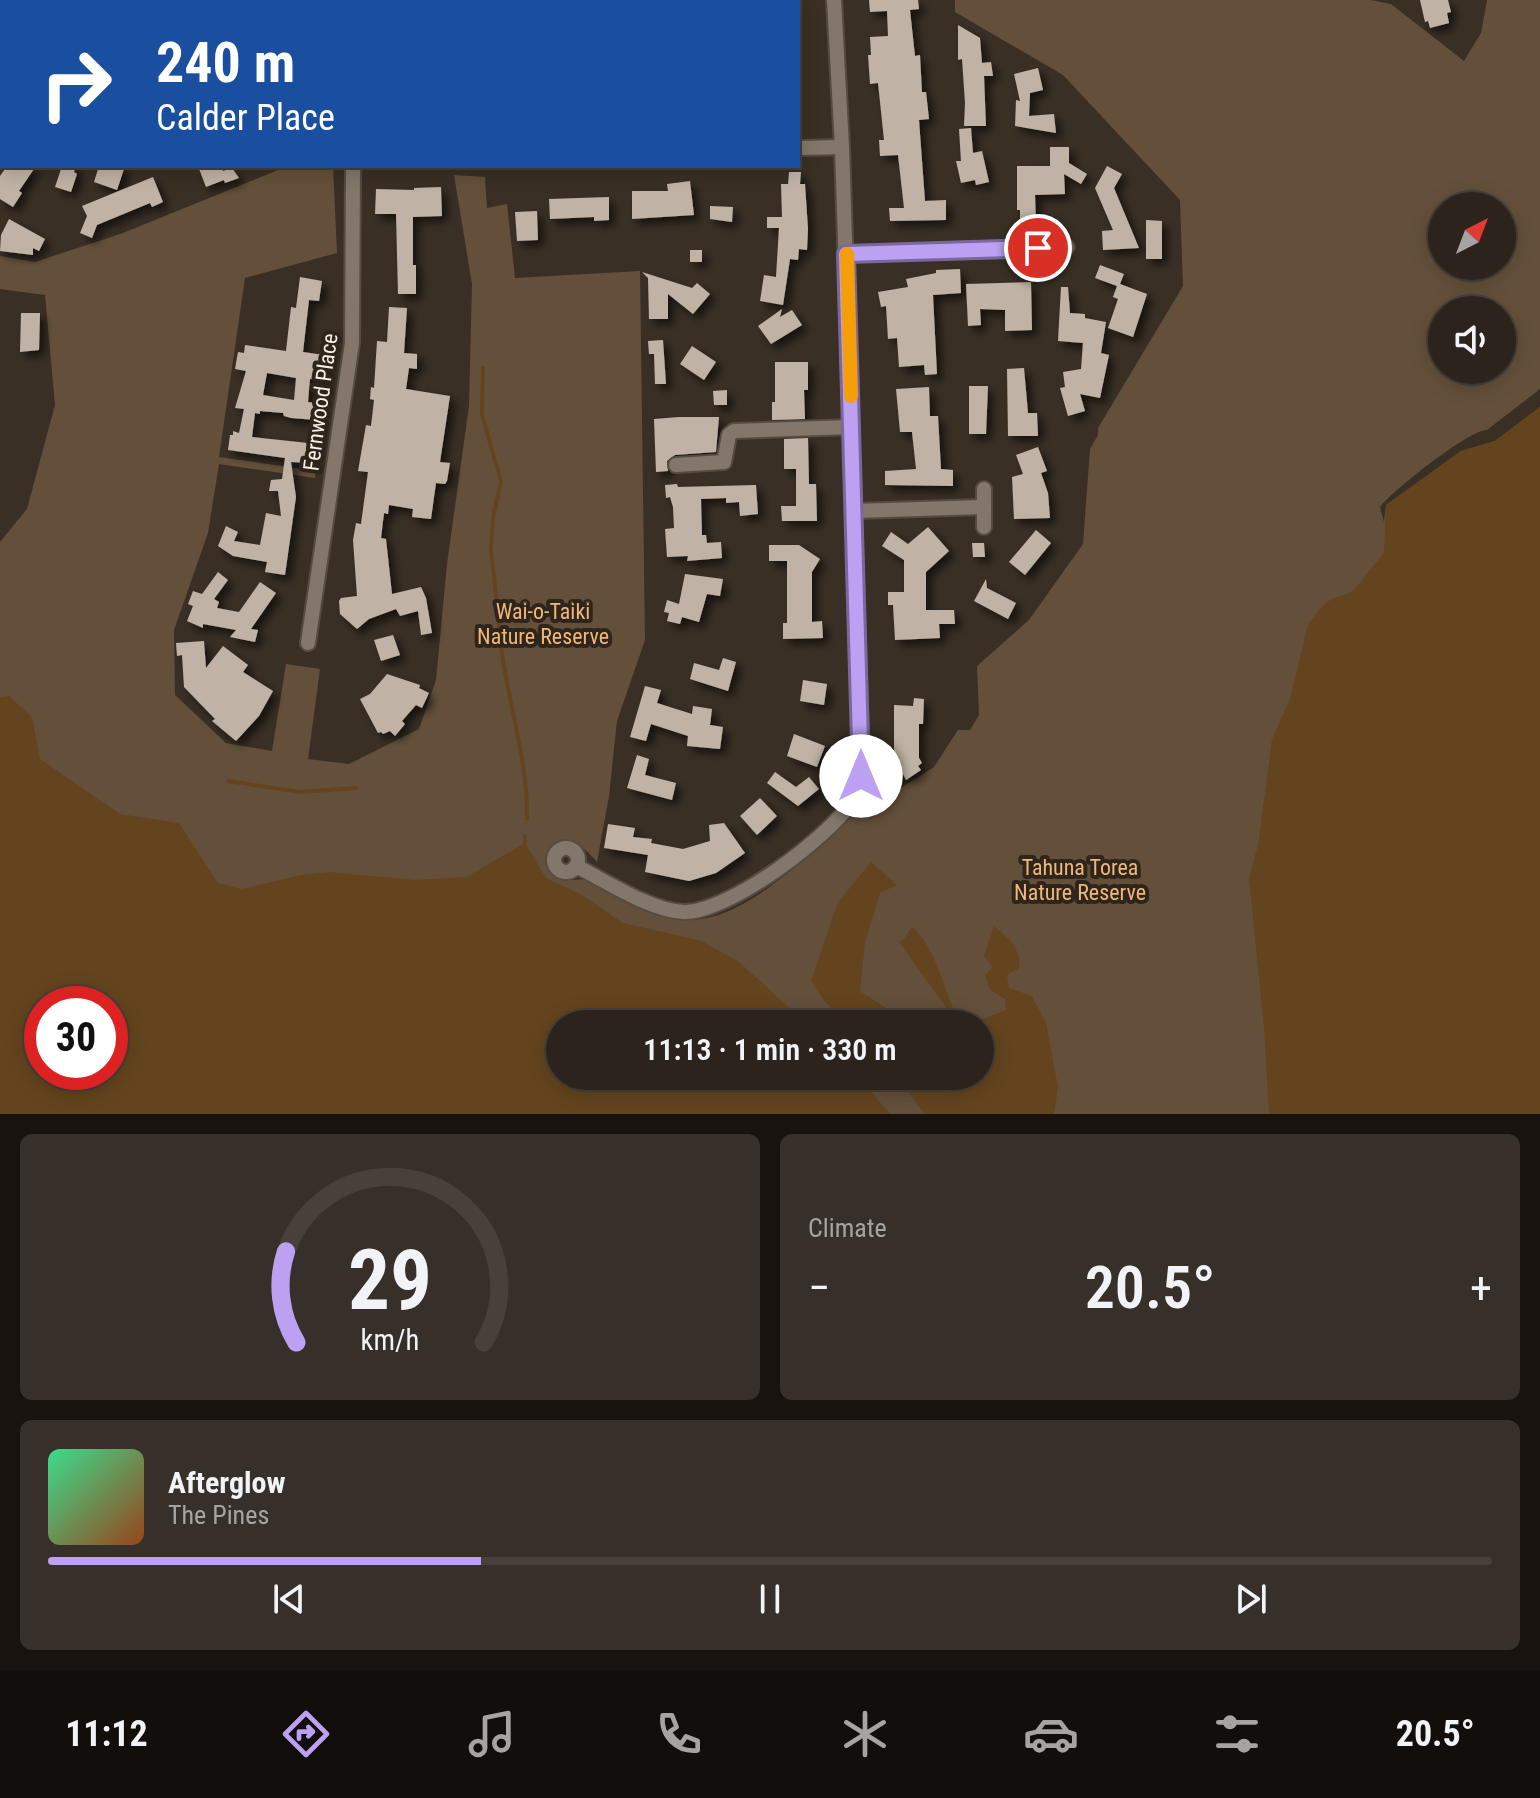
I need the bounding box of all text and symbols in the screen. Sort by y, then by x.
text: 240 m [156,30,295,96]
icon: right [24,32,128,136]
text: Calder Place [156,97,335,139]
north arrow [1428,192,1516,280]
map controls [1428,192,1516,384]
pin [1004,214,1072,282]
icon: arrive [1016,226,1060,270]
button: sound [1428,296,1516,384]
street label: Fernwood Place [298,332,343,472]
park label: Wai-o-Taiki Nature Reserve [477,599,609,649]
position arrow [819,734,903,818]
park label: Tahuna Torea Nature Reserve [1014,855,1146,905]
speed limit sign: 30 [24,986,128,1090]
text: 11:13 · 1 min · 330 m [643,1032,897,1067]
text: Climate [808,1213,887,1243]
text: 29 [348,1232,432,1329]
text: 20.5° [1085,1252,1215,1323]
text: − [808,1262,830,1314]
text: + [1470,1262,1492,1314]
text: km/h [361,1323,419,1357]
text: Afterglow [168,1465,286,1500]
text: The Pines [168,1500,269,1530]
icon: previous [267,1577,311,1621]
icon: pause [748,1577,792,1621]
icon: next [1229,1577,1273,1621]
icon: directions [278,1706,334,1762]
icon: music [464,1706,520,1762]
icon: phone [651,1706,707,1762]
icon: climate [837,1706,893,1762]
icon: car [1023,1706,1079,1762]
icon: filters [1209,1706,1265,1762]
text: 11:12 [65,1713,148,1755]
text: 20.5° [1396,1713,1475,1755]

